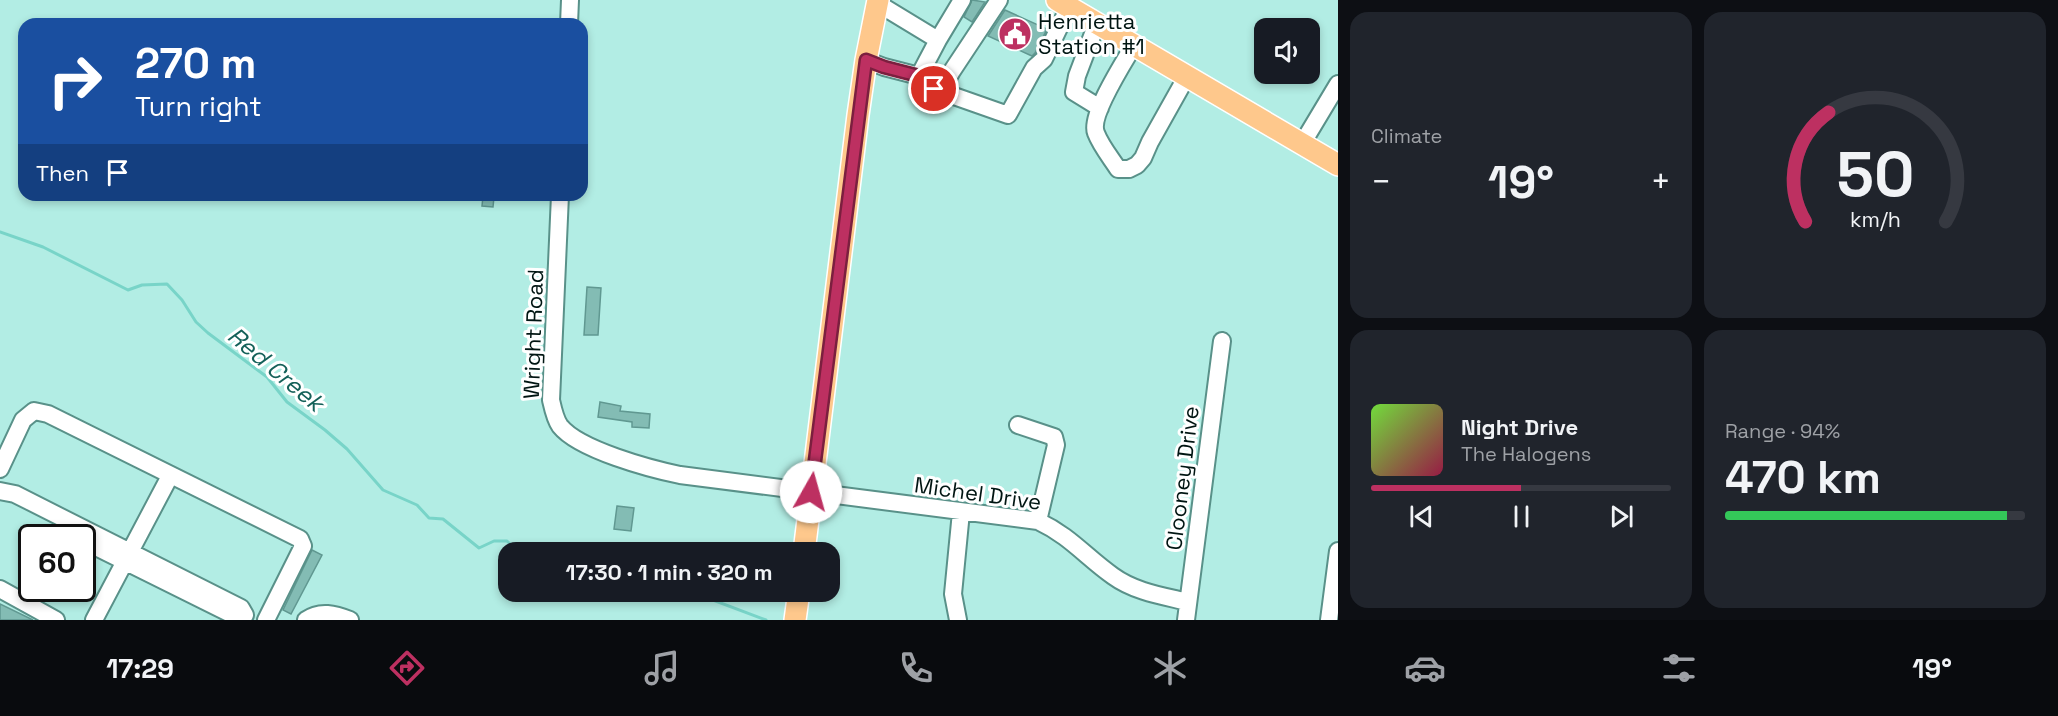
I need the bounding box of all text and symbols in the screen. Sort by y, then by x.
place label: Henrietta Station #1 [1038,7,1145,60]
public building icon: Henrietta Station #1 [997,16,1033,52]
map controls [1254,18,1320,84]
button: sound [1254,18,1320,84]
text: 270 m [135,37,256,90]
icon: right [36,42,114,120]
pin [908,63,959,114]
icon: arrive [917,72,950,105]
text: Turn right [135,89,262,124]
text: Climate [1371,123,1442,149]
text: 50 [1836,135,1914,214]
text: 19° [1488,154,1554,211]
icon: arrive [101,156,134,189]
text: Then [36,159,89,187]
text: − [1371,161,1391,203]
text: + [1651,161,1671,203]
text: km/h [1849,206,1901,233]
street label: Wright Road [517,269,549,399]
water label: Red Creek [221,320,333,420]
street label: Clooney Drive [1159,404,1205,552]
text: Night Drive [1461,413,1578,441]
text: Range · 94% [1725,418,1840,444]
text: The Halogens [1461,441,1591,467]
text: 470 km [1725,449,1881,506]
position arrow [779,460,843,524]
street label: Michel Drive [913,470,1043,516]
icon: previous [1405,500,1438,533]
icon: pause [1505,500,1538,533]
icon: next [1605,500,1638,533]
speed limit sign: 60 [18,524,96,602]
text: 17:30 · 1 min · 320 m [565,558,773,586]
icon: directions [386,647,428,689]
icon: music [641,647,683,689]
icon: phone [895,647,937,689]
icon: climate [1149,647,1191,689]
icon: car [1404,647,1446,689]
icon: filters [1658,647,1700,689]
text: 17:29 [106,651,174,686]
text: 19° [1912,651,1952,686]

